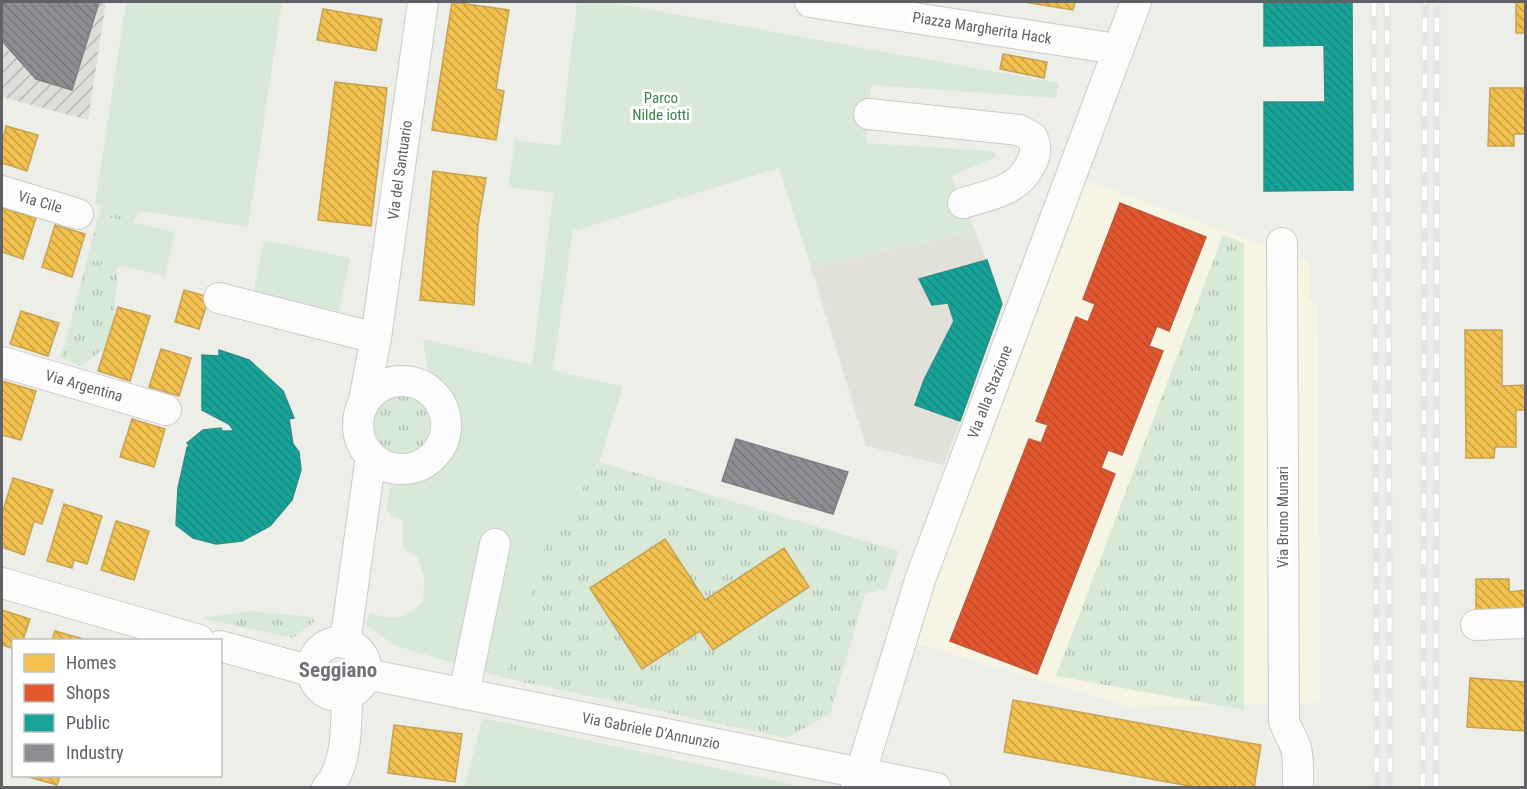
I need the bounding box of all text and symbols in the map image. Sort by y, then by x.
street label: Piazza Margherita Hack [911,8,1053,48]
park label: Parco Nilde iotti [632,89,690,124]
street label: Via del Santuario [384,119,416,221]
street label: Via Cile [16,187,64,217]
street label: Via alla Stazione [964,343,1016,441]
street label: Via Argentina [43,366,125,406]
street label: Via Bruno Munari [1274,466,1292,568]
legend [12,639,222,777]
text: Homes [66,652,116,673]
district label: Seggiano [299,658,377,682]
text: Shops [66,682,110,703]
street label: Via Gabriele D'Annunzio [580,709,722,753]
text: Public [66,712,110,733]
text: Industry [66,742,124,763]

